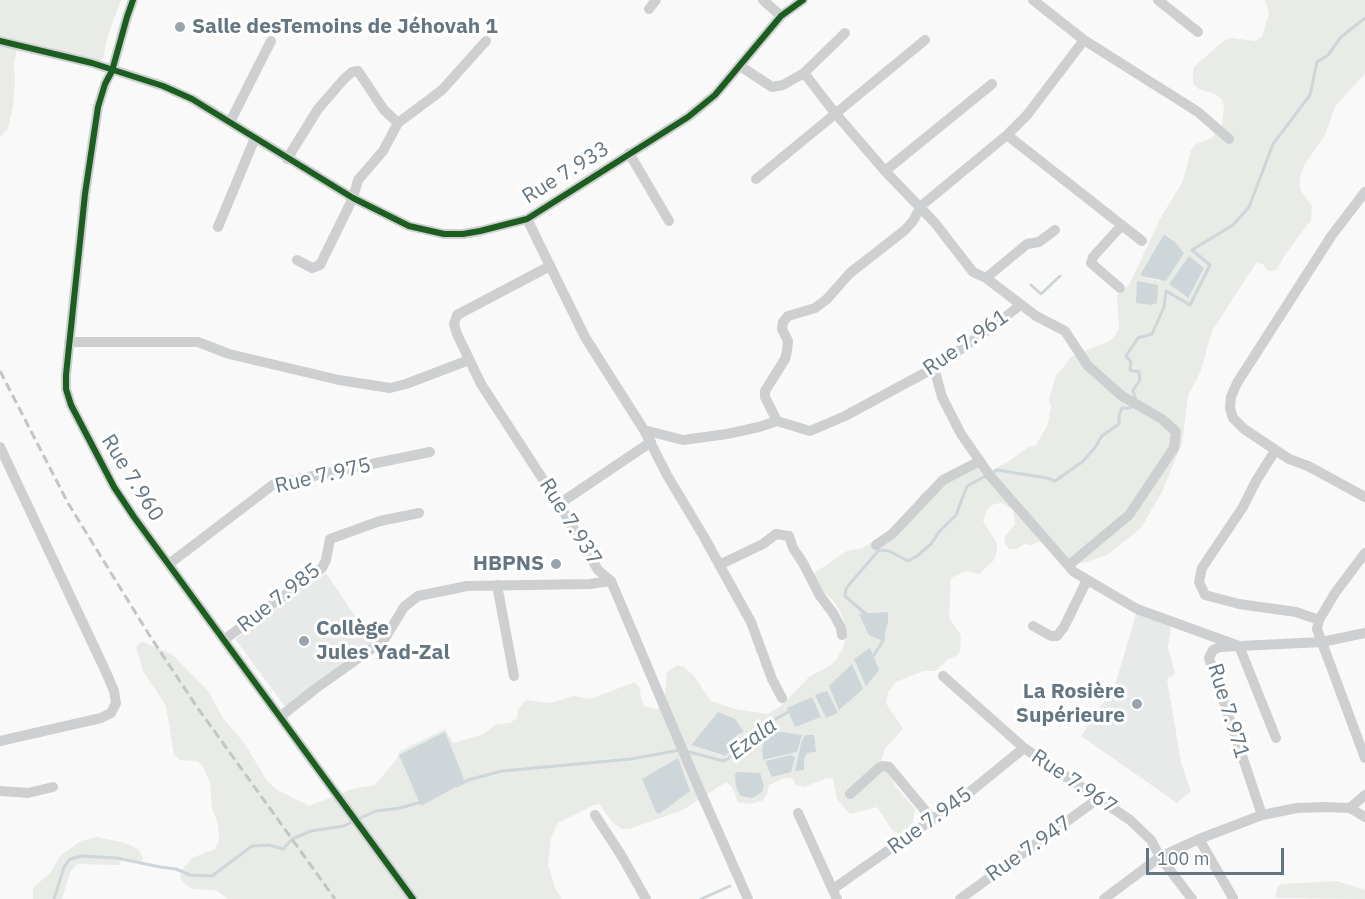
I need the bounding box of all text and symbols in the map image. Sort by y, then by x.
place label: Salle desTemoins de Jéhovah 1 [192,14,498,40]
marker: Salle desTemoins de Jéhovah 1 [173,20,187,34]
street label: Rue 7.933 [518,136,614,210]
street label: Rue 7.961 [919,305,1013,381]
street label: Rue 7.960 [95,430,169,526]
street label: Rue 7.975 [272,453,374,499]
street label: Rue 7.937 [533,474,607,570]
place label: HBPNS [473,551,544,577]
marker: HBPNS [549,557,563,571]
street label: Rue 7.985 [233,558,325,638]
place label: Collège Jules Yad-Zal [316,616,450,666]
marker: Collège Jules Yad-Zal [297,634,311,648]
street label: Rue 7.971 [1202,660,1254,762]
place label: La Rosière Supérieure [1016,679,1125,729]
marker: La Rosière Supérieure [1130,697,1144,711]
water label: Ezala [724,712,782,766]
street label: Rue 7.967 [1026,744,1122,820]
street label: Rue 7.945 [883,782,977,860]
street label: Rue 7.947 [982,811,1076,887]
scale bar [1149,836,1287,874]
text: 100 m [1157,847,1209,870]

